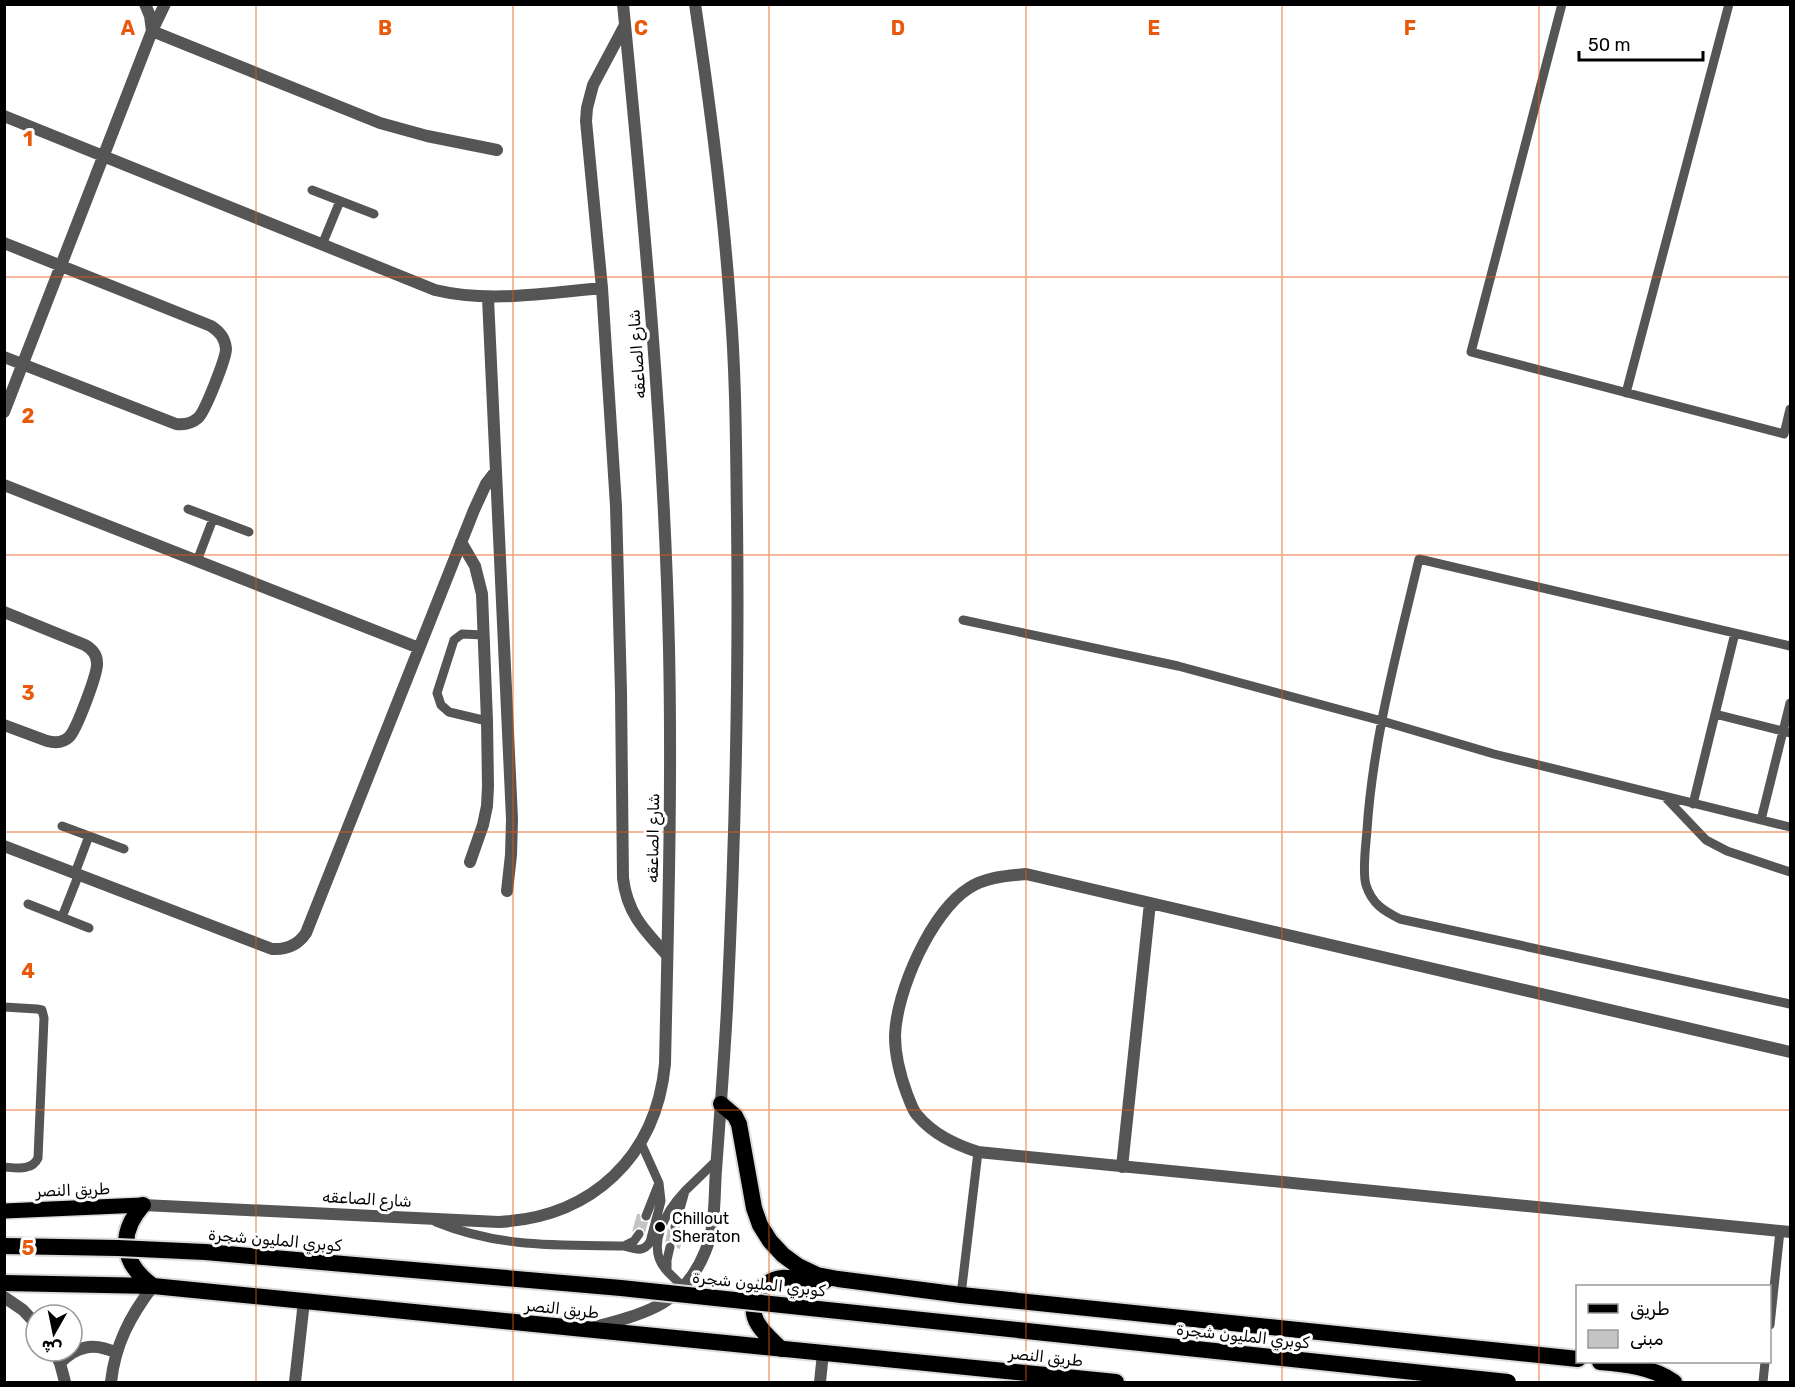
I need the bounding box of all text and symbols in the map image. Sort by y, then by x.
text: A [121,16,136,40]
text: B [378,16,392,40]
text: C [634,16,648,40]
text: D [891,16,905,40]
text: E [1148,16,1160,40]
text: F [1404,16,1416,40]
scale bar [1579,24,1704,62]
text: 50 m [1588,34,1631,56]
text: 1 [23,127,33,151]
street label: شارع الصاعقه [624,308,652,399]
text: 2 [22,404,35,428]
text: 3 [21,681,35,705]
street label: شارع الصاعقه [643,793,665,883]
text: 4 [21,959,35,983]
street label: طريق النصر [35,1179,110,1202]
street label: شارع الصاعقه [322,1187,412,1213]
place label: Chillout Sheraton [672,1209,741,1246]
marker: Chillout Sheraton [653,1220,667,1234]
street label: كوبري المليون شجرة [207,1225,343,1257]
text: 5 [22,1236,35,1260]
street label: كوبري المليون شجرة [691,1268,827,1303]
legend [1576,1285,1771,1363]
street label: طريق النصر [523,1296,600,1323]
text: طريق [1630,1298,1670,1320]
north arrow [24,1303,84,1363]
street label: كوبري المليون شجرة [1175,1320,1311,1355]
text: مبنى [1630,1328,1664,1350]
text: ش [40,1336,63,1358]
street label: طريق النصر [1007,1344,1084,1371]

